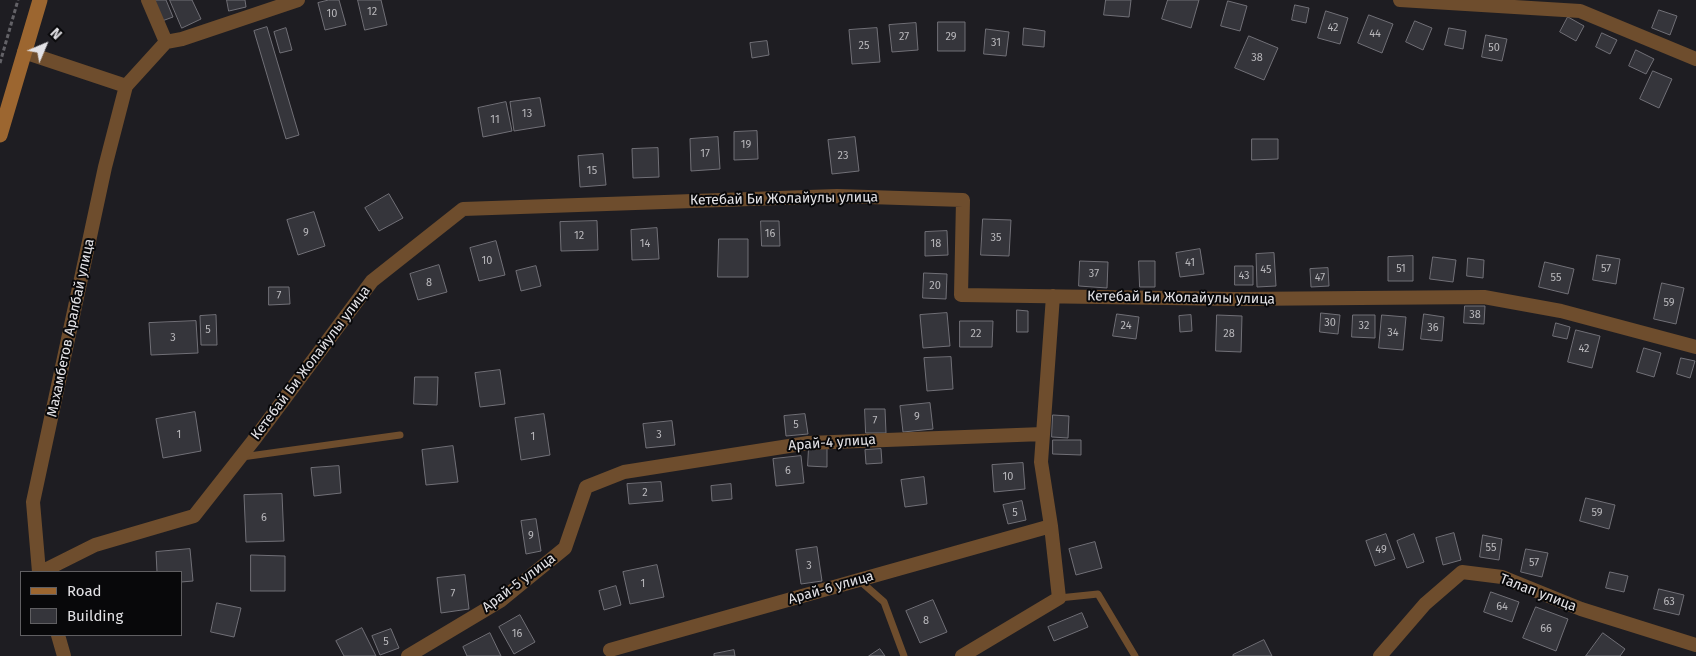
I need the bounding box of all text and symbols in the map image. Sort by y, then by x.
house number: 12 [367,5,377,19]
house number: 10 [327,7,337,21]
north arrow [20,20,70,70]
house number: 42 [1327,21,1339,35]
text: N [47,25,65,43]
house number: 44 [1369,27,1381,41]
house number: 27 [899,30,909,44]
house number: 29 [945,30,957,44]
house number: 31 [991,36,1001,50]
house number: 25 [859,39,869,53]
house number: 50 [1488,41,1500,55]
house number: 38 [1251,51,1263,65]
house number: 13 [522,107,532,121]
house number: 11 [490,113,500,127]
house number: 19 [741,138,751,152]
house number: 17 [700,147,710,161]
house number: 23 [838,149,848,163]
house number: 15 [587,164,597,178]
street label: Кетебай Би Жолайулы улица [690,189,878,209]
house number: 9 [303,226,309,240]
house number: 16 [765,227,775,241]
house number: 12 [574,229,584,243]
house number: 35 [991,231,1001,245]
street label: Махамбетов Аралбай улица [44,237,98,419]
house number: 14 [640,237,650,251]
house number: 18 [931,237,941,251]
house number: 10 [482,254,492,268]
house number: 41 [1185,256,1195,270]
house number: 51 [1396,262,1406,276]
house number: 57 [1601,262,1611,276]
house number: 45 [1260,263,1272,277]
house number: 37 [1089,267,1099,281]
house number: 43 [1238,269,1250,283]
house number: 47 [1315,271,1325,285]
house number: 55 [1551,271,1561,285]
house number: 8 [426,276,432,290]
house number: 20 [929,279,941,293]
street label: Кетебай Би Жолайулы улица [248,283,374,443]
street label: Кетебай Би Жолайулы улица [1087,288,1275,308]
house number: 7 [277,289,281,303]
house number: 59 [1663,296,1675,310]
house number: 38 [1469,308,1481,322]
house number: 30 [1324,316,1336,330]
house number: 24 [1121,319,1131,333]
house number: 32 [1359,319,1369,333]
house number: 36 [1427,321,1439,335]
house number: 5 [205,323,211,337]
house number: 34 [1387,326,1399,340]
house number: 22 [971,327,981,341]
house number: 28 [1223,327,1235,341]
house number: 3 [170,331,176,345]
house number: 42 [1578,342,1590,356]
house number: 9 [914,410,920,424]
house number: 7 [873,414,877,428]
house number: 5 [793,418,799,432]
house number: 1 [177,428,181,442]
house number: 3 [656,428,662,442]
house number: 1 [531,430,535,444]
street label: Арай-4 улица [788,432,876,454]
house number: 6 [785,464,791,478]
house number: 10 [1003,470,1013,484]
house number: 2 [642,486,648,500]
house number: 5 [1012,506,1018,520]
house number: 59 [1591,506,1603,520]
house number: 6 [261,511,267,525]
house number: 9 [528,529,534,543]
house number: 55 [1486,541,1496,555]
house number: 49 [1375,543,1387,557]
street label: Арай-5 улица [479,550,559,616]
house number: 57 [1529,556,1539,570]
house number: 3 [806,559,812,573]
street label: Арай-6 улица [786,568,876,608]
legend [20,571,182,636]
street label: Талап улица [1497,571,1579,615]
house number: 1 [641,577,645,591]
text: Road [67,582,102,600]
house number: 7 [451,587,455,601]
house number: 63 [1663,595,1675,609]
house number: 64 [1496,600,1508,614]
text: Building [67,607,123,625]
house number: 8 [923,614,929,628]
house number: 66 [1540,622,1552,636]
house number: 16 [512,627,522,641]
house number: 5 [383,635,389,649]

